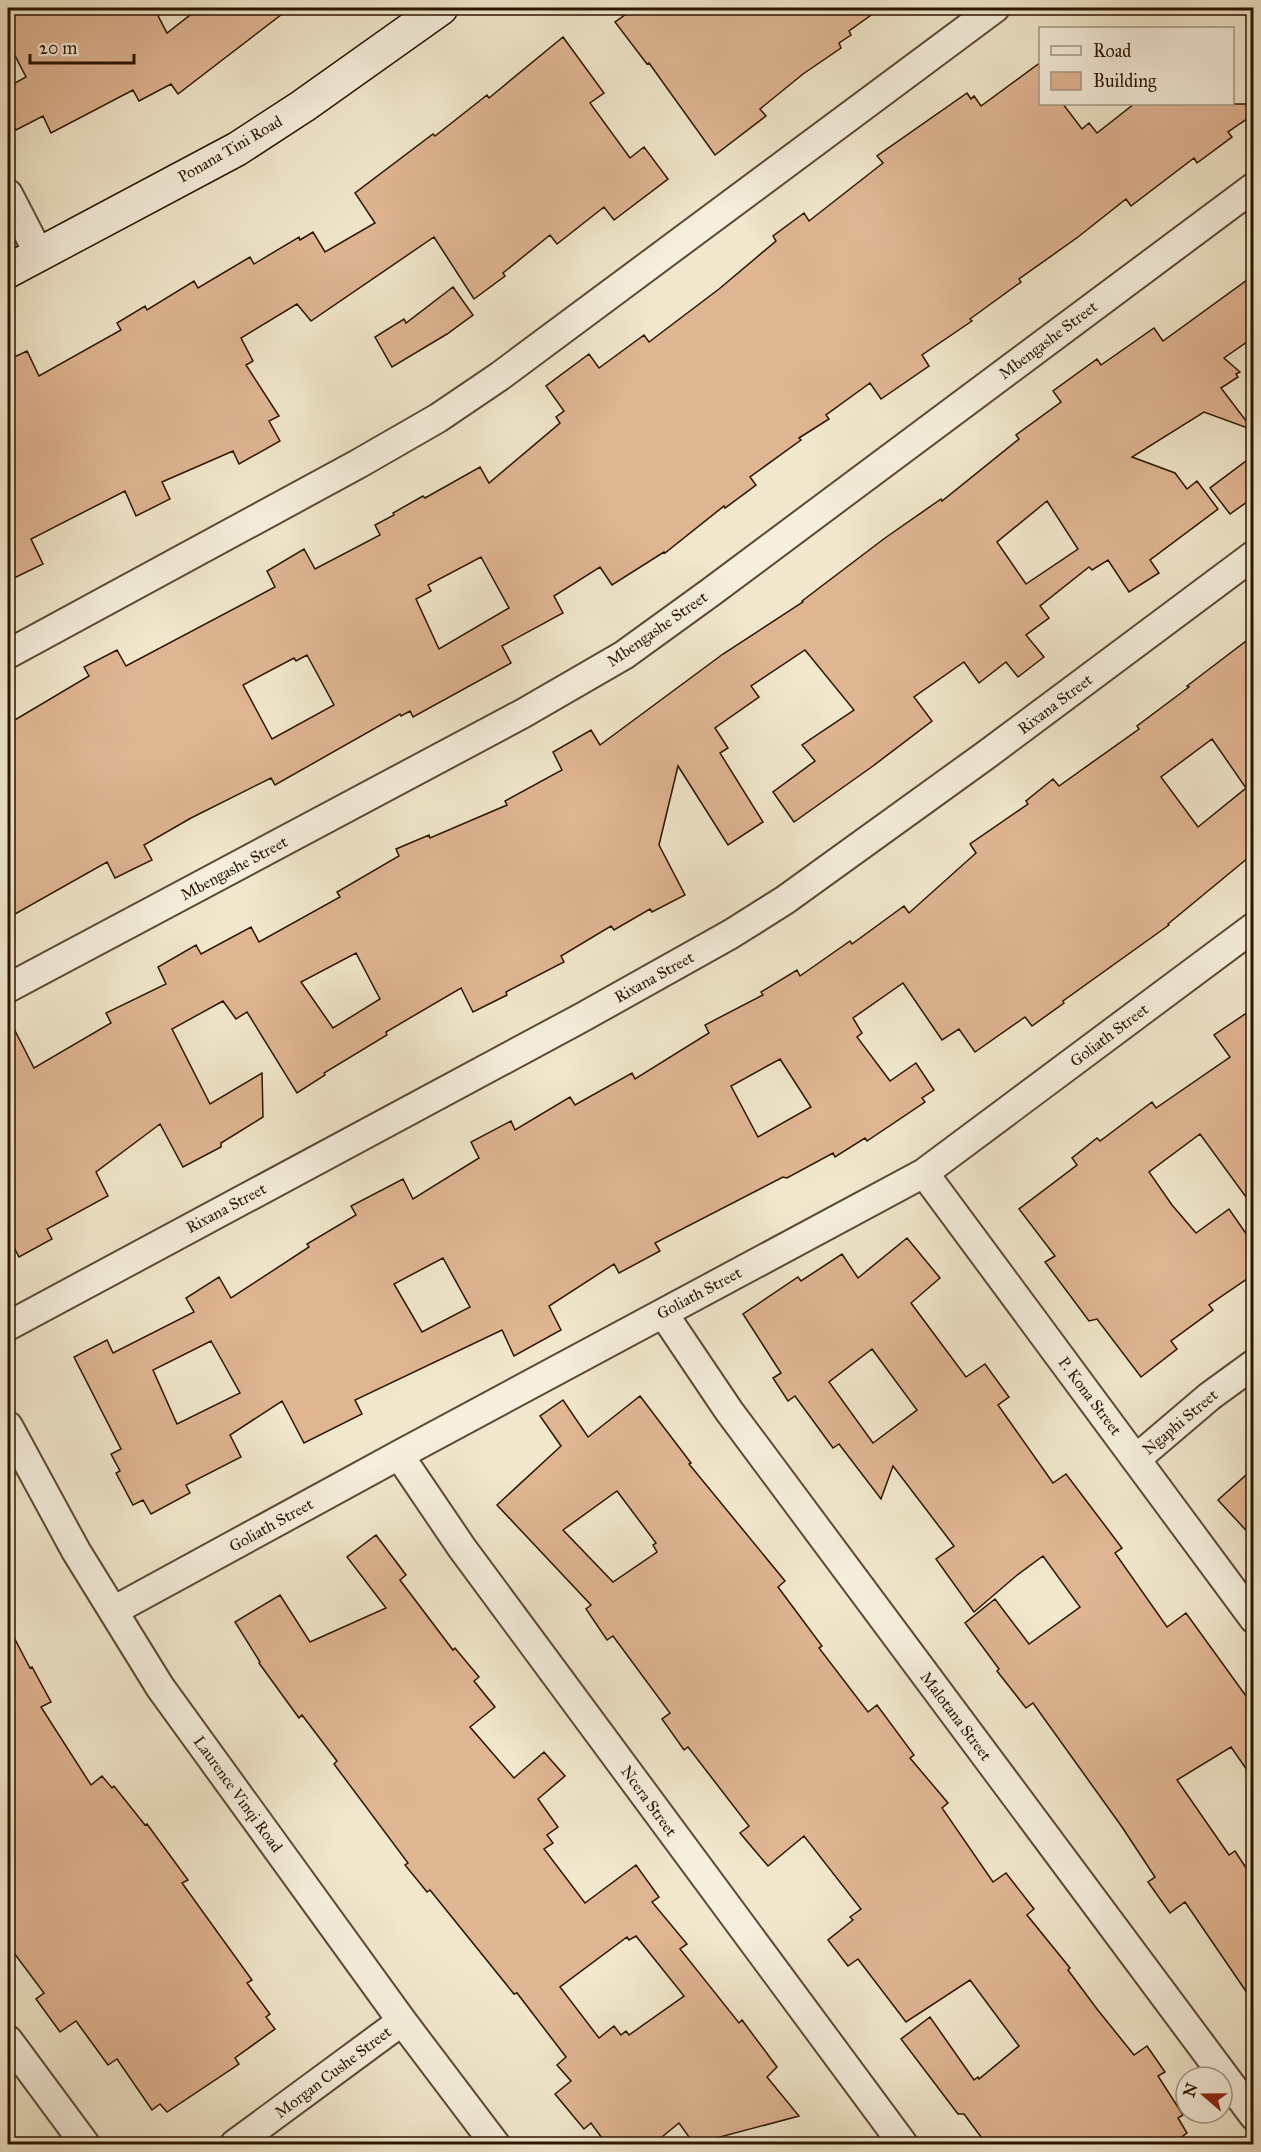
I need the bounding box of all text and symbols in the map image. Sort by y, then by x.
scale bar [30,27,134,65]
legend [1039,27,1234,105]
text: 20 m [39,37,77,59]
text: Road [1093,40,1131,62]
text: Building [1093,70,1157,93]
street label: Ponana Tini Road [174,111,286,187]
street label: Mbengashe Street [995,297,1102,384]
street label: Mbengashe Street [603,587,712,672]
street label: Rixana Street [1014,670,1096,738]
street label: Mbengashe Street [177,832,291,905]
street label: Rixana Street [611,947,697,1007]
street label: Goliath Street [1066,999,1152,1071]
street label: Rixana Street [183,1179,270,1237]
street label: Goliath Street [653,1263,745,1323]
street label: P. Kona Street [1054,1353,1126,1439]
street label: Ngaphi Street [1139,1385,1222,1460]
street label: Goliath Street [226,1494,317,1556]
street label: Malotana Street [916,1668,996,1765]
street label: Laurence Vinqi Road [189,1732,287,1856]
street label: Ncera Street [617,1762,681,1840]
street label: Morgan Cushe Street [271,2022,396,2123]
north arrow [1174,2065,1234,2125]
text: N [1179,2080,1202,2100]

